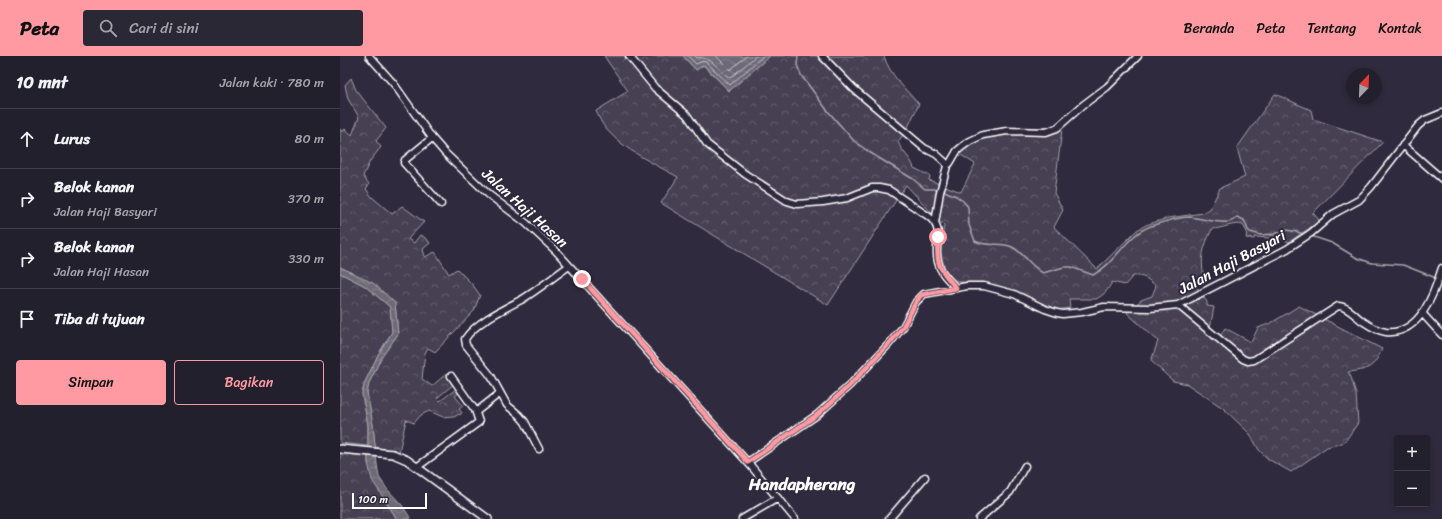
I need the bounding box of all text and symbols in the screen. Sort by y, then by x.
search box [83,10,363,46]
text: Peta [20,12,59,45]
text: Cari di sini [129,15,199,41]
text: Beranda [1184,16,1234,41]
text: Peta [1256,16,1285,41]
text: Tentang [1307,16,1356,41]
text: Kontak [1378,16,1422,41]
icon: search [97,17,119,39]
text: 10 mnt [16,67,68,97]
north arrow [1346,68,1382,104]
text: Jalan kaki · 780 m [220,71,324,94]
text: Lurus [54,126,90,152]
text: 80 m [295,127,324,150]
icon: ahead [16,128,38,150]
street label: Jalan Haji Hasan [475,161,574,254]
text: Belok kanan [54,174,134,200]
text: 370 m [288,187,324,210]
icon: right [16,188,38,210]
text: Jalan Haji Basyari [54,200,157,223]
street label: Jalan Haji Basyari [1173,222,1291,302]
route start [929,228,947,246]
text: Belok kanan [54,234,134,260]
text: 330 m [288,247,324,270]
icon: right [16,248,38,270]
text: Jalan Haji Hasan [54,260,149,283]
route end [573,270,591,288]
text: Tiba di tujuan [54,306,145,332]
icon: arrive [16,308,38,330]
button: Simpan [16,360,166,405]
button: Bagikan [174,360,324,405]
map controls [1394,435,1430,507]
button: + [1394,435,1430,471]
district label: Handapherang [748,469,856,499]
button: − [1394,471,1430,507]
text: 100 m [358,490,388,509]
scale bar [352,491,427,510]

